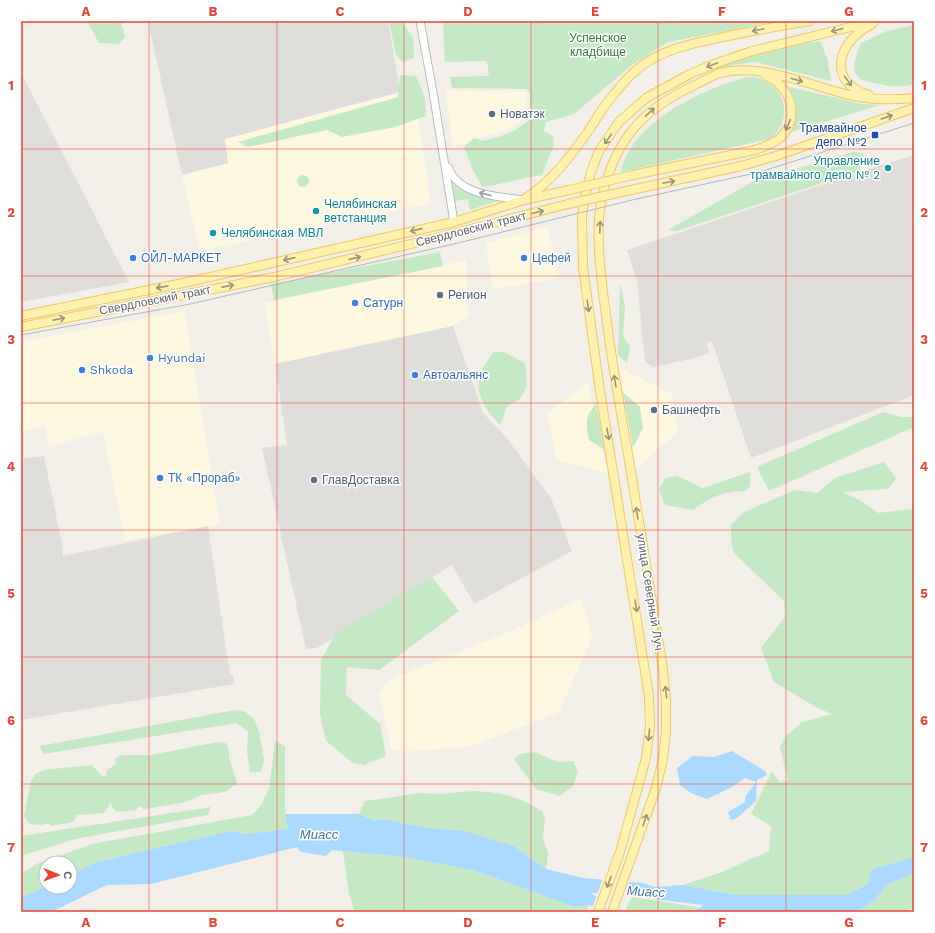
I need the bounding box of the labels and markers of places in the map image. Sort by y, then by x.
place label: Новатэк [500,107,546,121]
marker: Новатэк [487,109,497,119]
place label: Трамвайное депо №2 [799,121,867,149]
marker: Трамвайное депо №2 [870,130,880,140]
place label: Управление трамвайного депо № 2 [750,154,880,182]
marker: Управление трамвайного депо № 2 [883,163,893,173]
place label: Челябинская ветстанция [324,197,397,225]
marker: Челябинская ветстанция [311,206,321,216]
place label: Челябинская МВЛ [221,226,324,240]
marker: Челябинская МВЛ [208,228,218,238]
place label: ОЙЛ-МАРКЕТ [141,250,222,265]
place label: Цефей [532,251,571,265]
marker: ОЙЛ-МАРКЕТ [128,253,138,263]
marker: Цефей [519,253,529,263]
place label: Регион [448,288,487,302]
marker: Регион [435,290,445,300]
place label: Сатурн [363,296,403,310]
marker: Сатурн [350,298,360,308]
place label: Hyundai [158,351,205,365]
marker: Hyundai [145,353,155,363]
place label: Shkoda [90,363,133,377]
marker: Shkoda [77,365,87,375]
place label: Автоальянс [423,368,488,382]
marker: Автоальянс [410,370,420,380]
place label: Башнефть [662,403,721,417]
marker: Башнефть [649,405,659,415]
place label: ТК «Прораб» [168,471,241,485]
marker: ТК «Прораб» [155,473,165,483]
place label: ГлавДоставка [322,473,400,487]
marker: ГлавДоставка [309,475,319,485]

